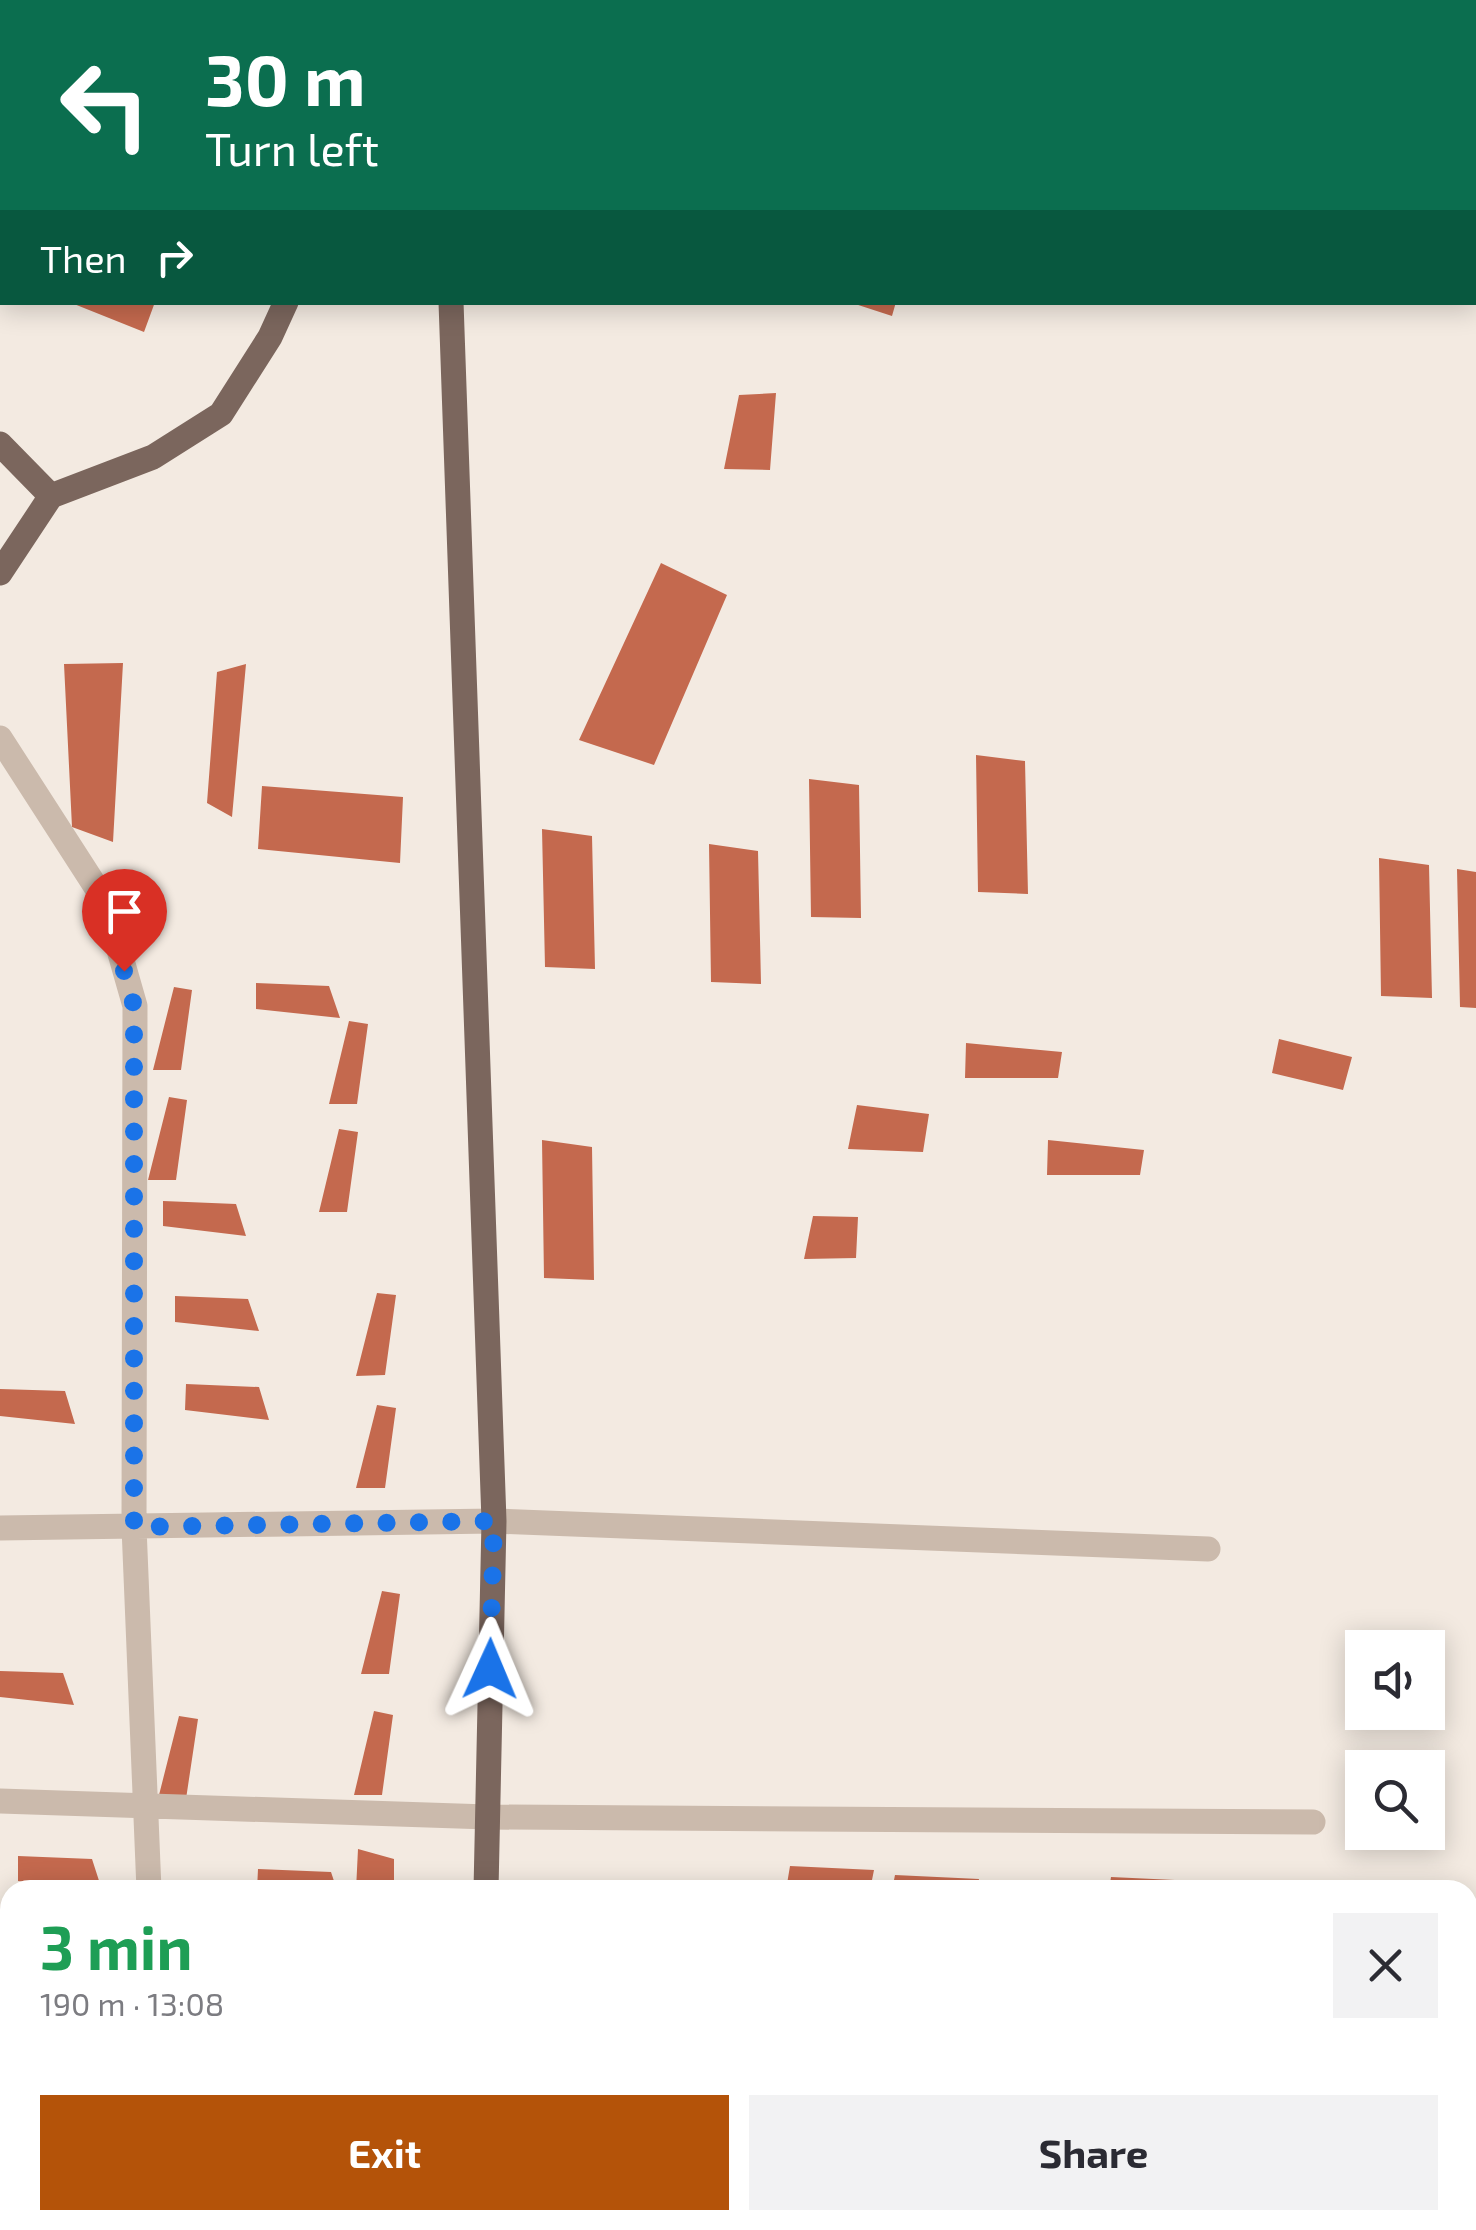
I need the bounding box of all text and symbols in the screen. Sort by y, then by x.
text: 30 m [205,36,366,120]
icon: left [40,40,170,170]
text: Turn left [205,121,379,175]
icon: right [147,230,202,285]
text: Then [40,235,127,281]
pin [82,869,167,972]
icon: arrive [97,884,152,939]
position arrow [438,1617,542,1721]
map controls [1345,1630,1445,1850]
button: sound [1345,1630,1445,1730]
button: search [1345,1750,1445,1850]
text: 3 min [40,1910,192,1982]
button: close [1333,1913,1438,2018]
text: 190 m · 13:08 [40,1984,224,2022]
button: Exit [40,2095,729,2210]
button: Share [749,2095,1438,2210]

